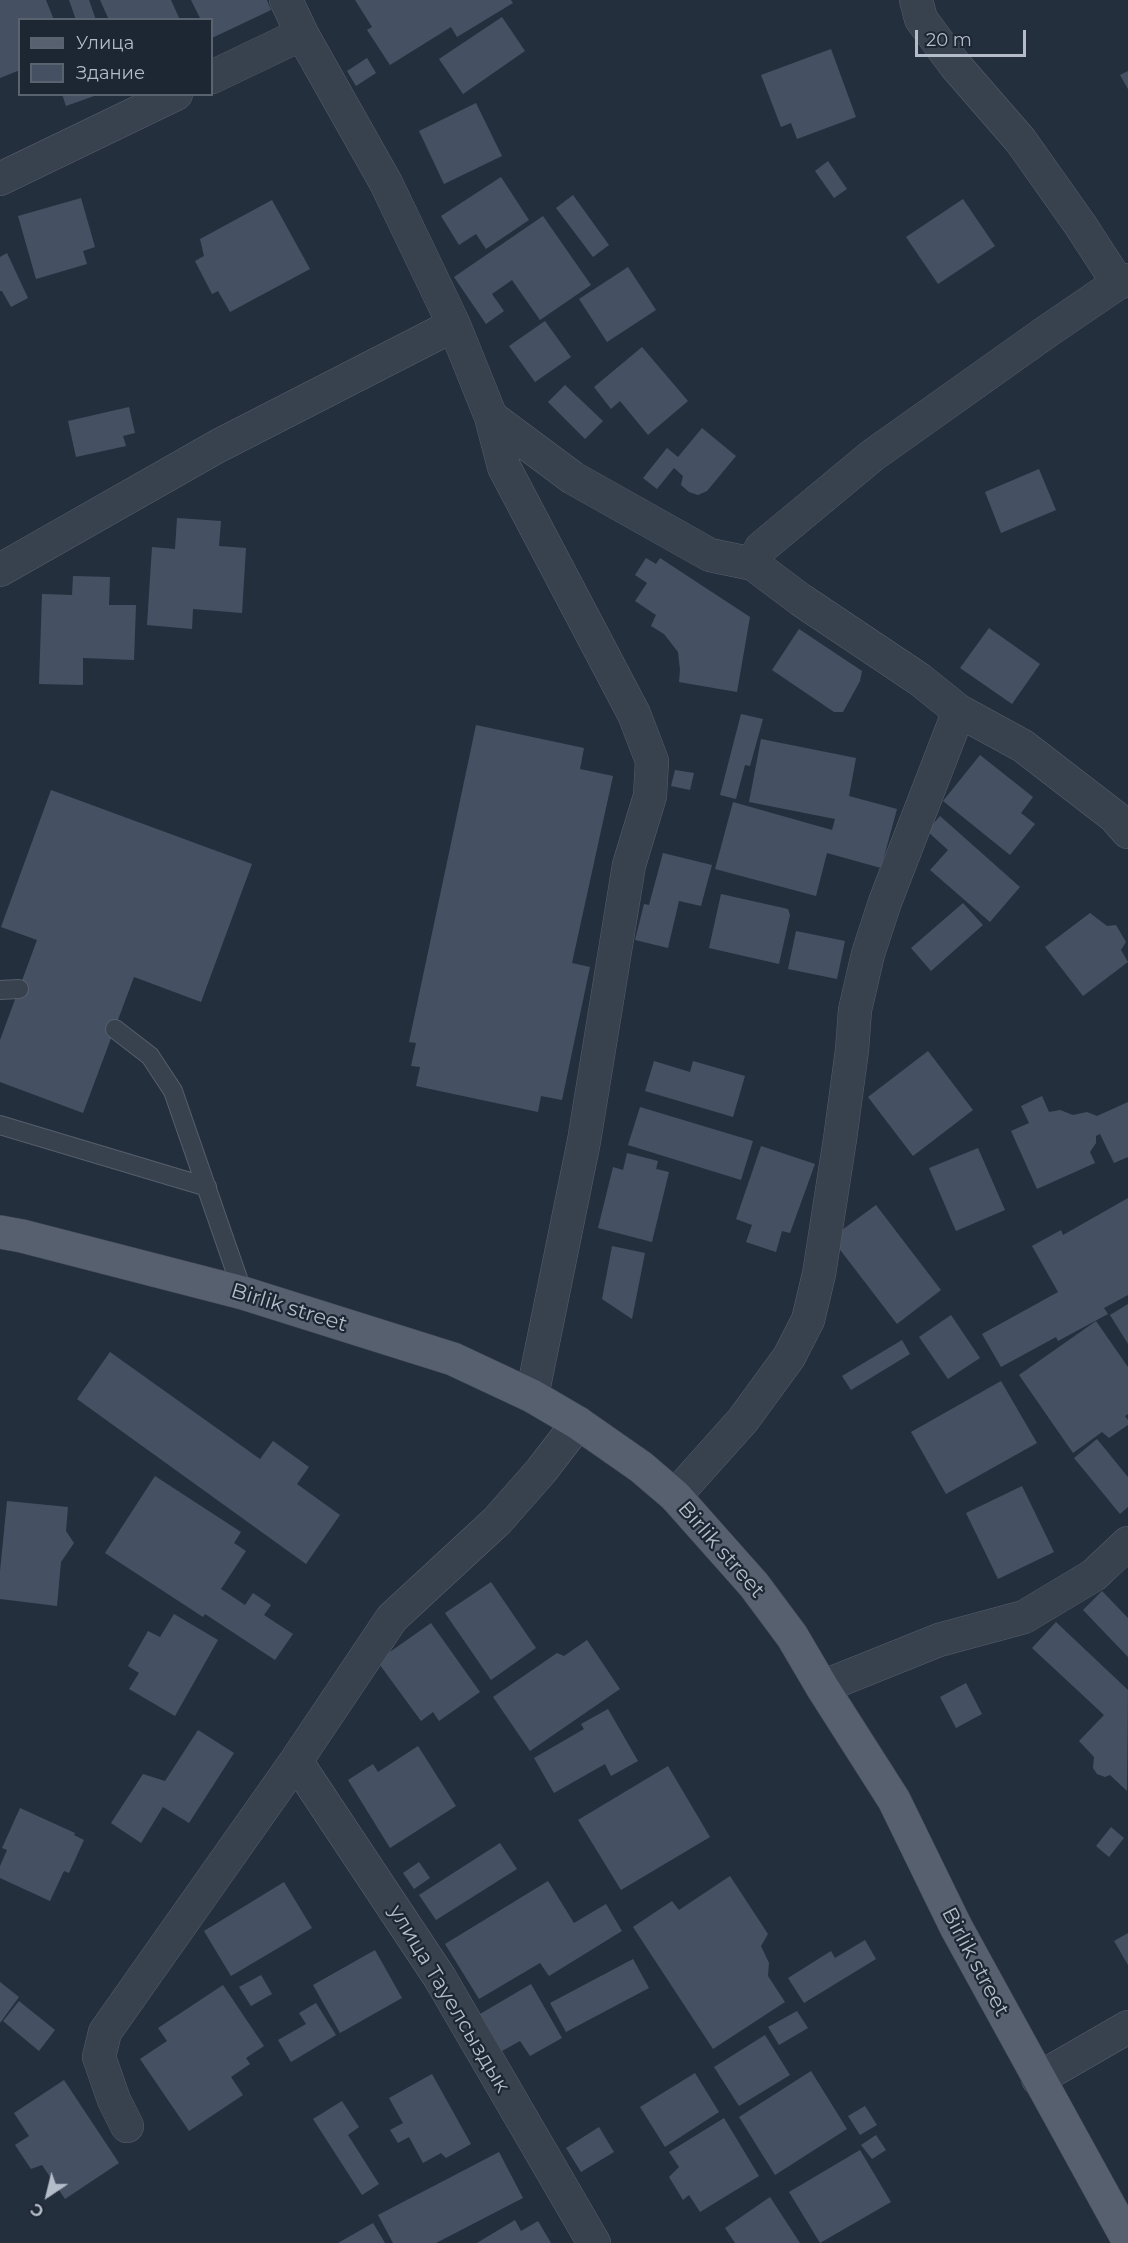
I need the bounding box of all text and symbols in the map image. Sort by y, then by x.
legend [18,18,213,96]
scale bar [918,18,1029,56]
text: 20 m [926,29,972,51]
text: Улица [76,32,134,54]
text: Здание [76,62,145,84]
street label: Birlik street [228,1278,350,1338]
street label: Birlik street [672,1496,770,1604]
street label: улица Тауелсыздык [383,1901,515,2097]
street label: Birlik street [936,1903,1014,2021]
north arrow [18,2165,78,2225]
text: С [27,2199,48,2221]

